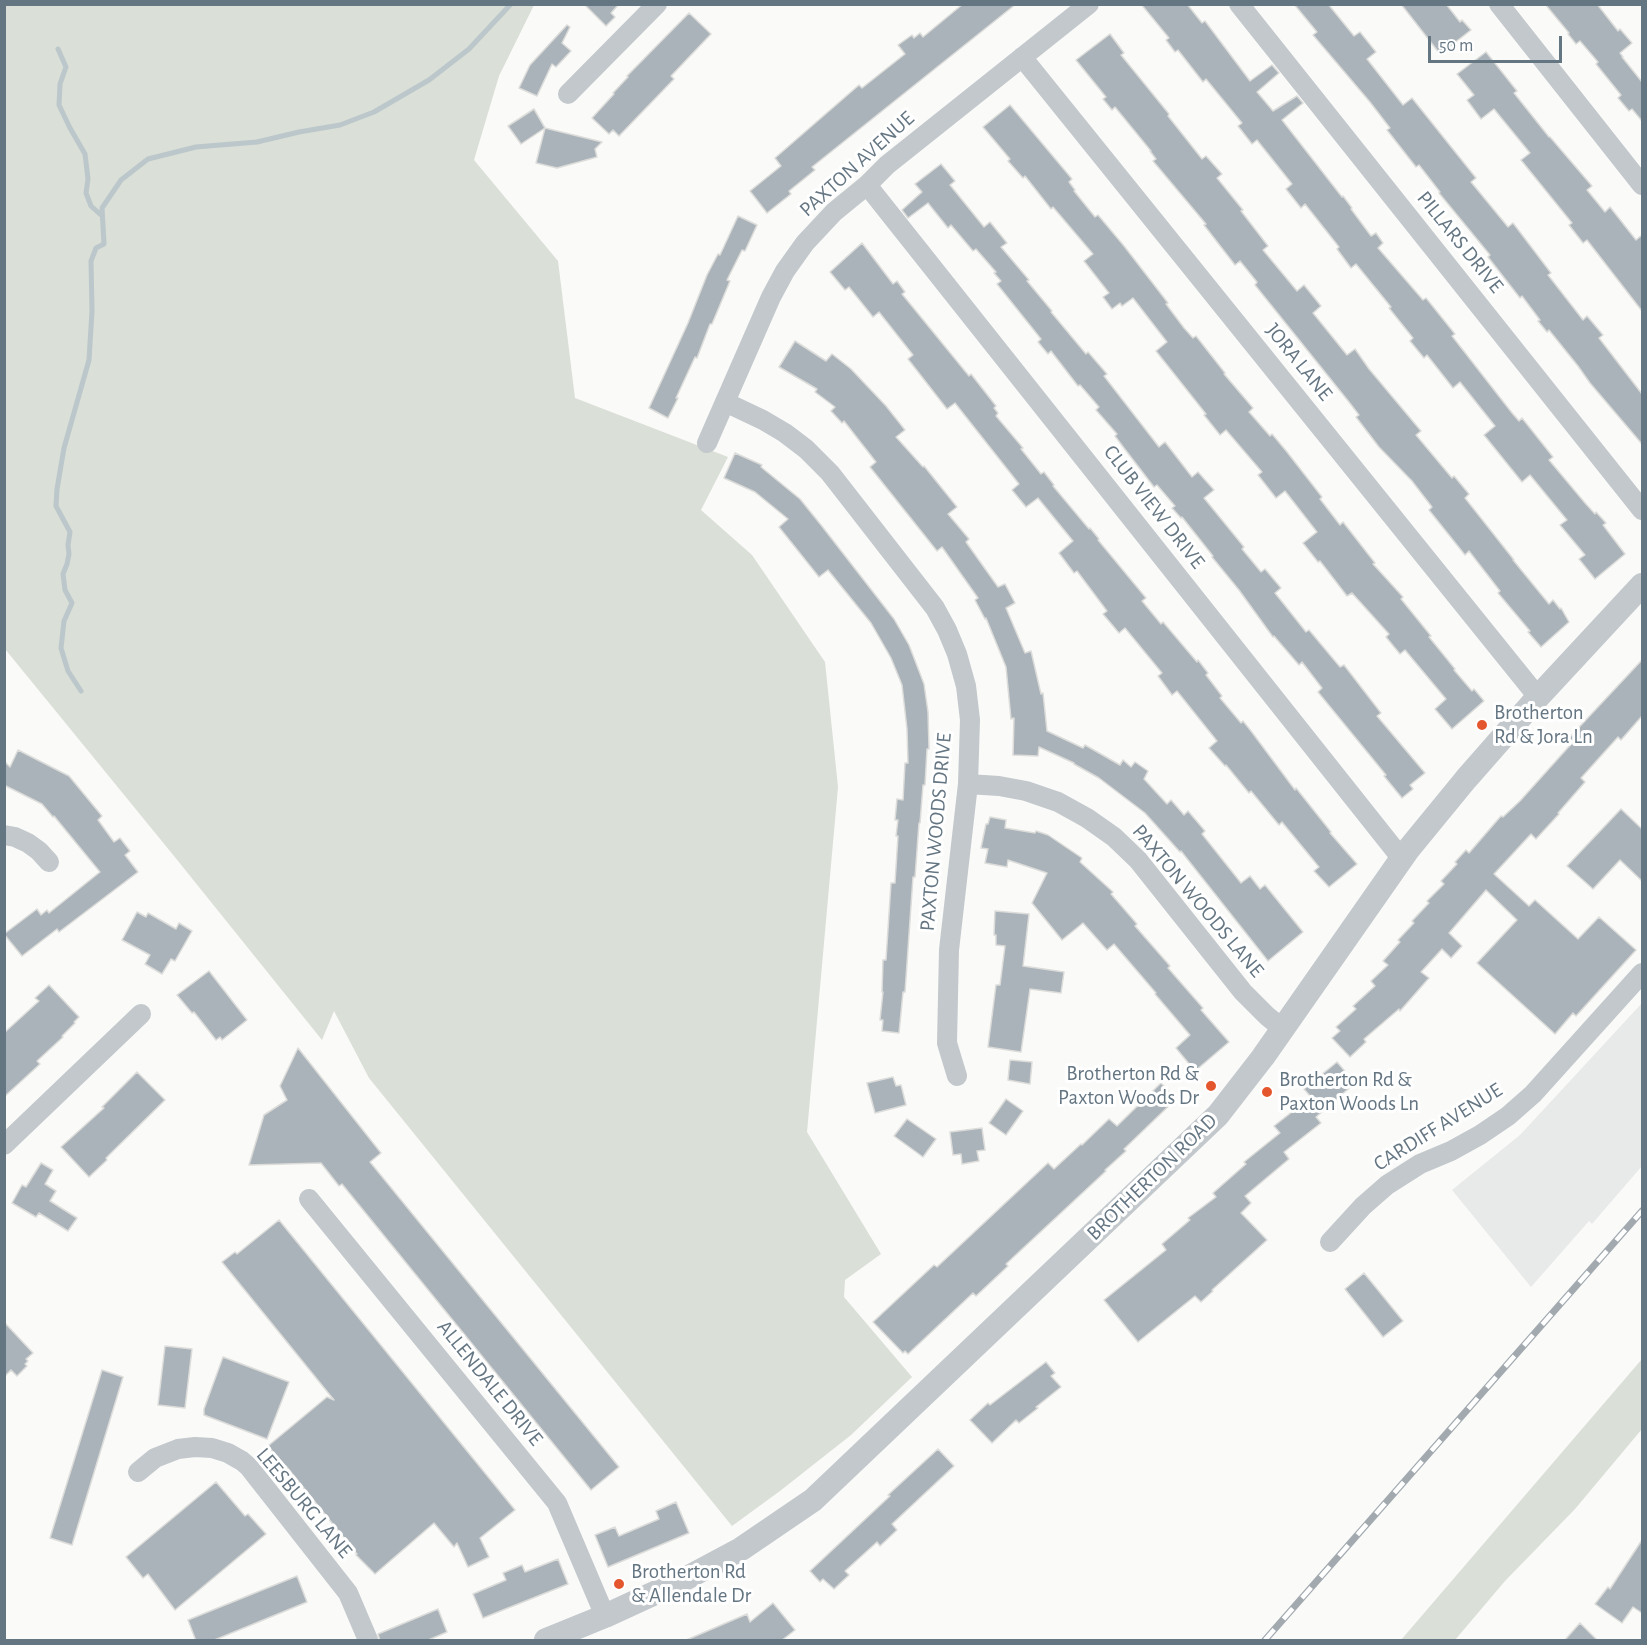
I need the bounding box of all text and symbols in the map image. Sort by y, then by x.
scale bar [1431,24,1564,62]
text: 50 m [1439,37,1473,55]
street label: PAXTON AVENUE [794,106,920,222]
street label: PILLARS DRIVE [1411,186,1509,298]
street label: JORA LANE [1260,318,1338,406]
street label: CLUB VIEW DRIVE [1098,440,1210,574]
place label: Brotherton Rd & Jora Ln [1494,700,1593,750]
marker: Brotherton Rd & Jora Ln [1475,718,1489,732]
street label: PAXTON WOODS DRIVE [915,732,957,932]
street label: PAXTON WOODS LANE [1127,819,1269,983]
place label: Brotherton Rd & Paxton Woods Dr [1058,1061,1199,1111]
place label: Brotherton Rd & Paxton Woods Ln [1279,1067,1419,1117]
street label: CARDIFF AVENUE [1369,1077,1507,1177]
marker: Brotherton Rd & Paxton Woods Dr [1204,1079,1218,1093]
marker: Brotherton Rd & Paxton Woods Ln [1260,1085,1274,1099]
street label: BROTHERTON ROAD [1082,1108,1222,1246]
street label: ALLENDALE DRIVE [432,1315,548,1451]
street label: LEESBURG LANE [251,1443,357,1563]
place label: Brotherton Rd & Allendale Dr [631,1559,751,1609]
marker: Brotherton Rd & Allendale Dr [612,1577,626,1591]

